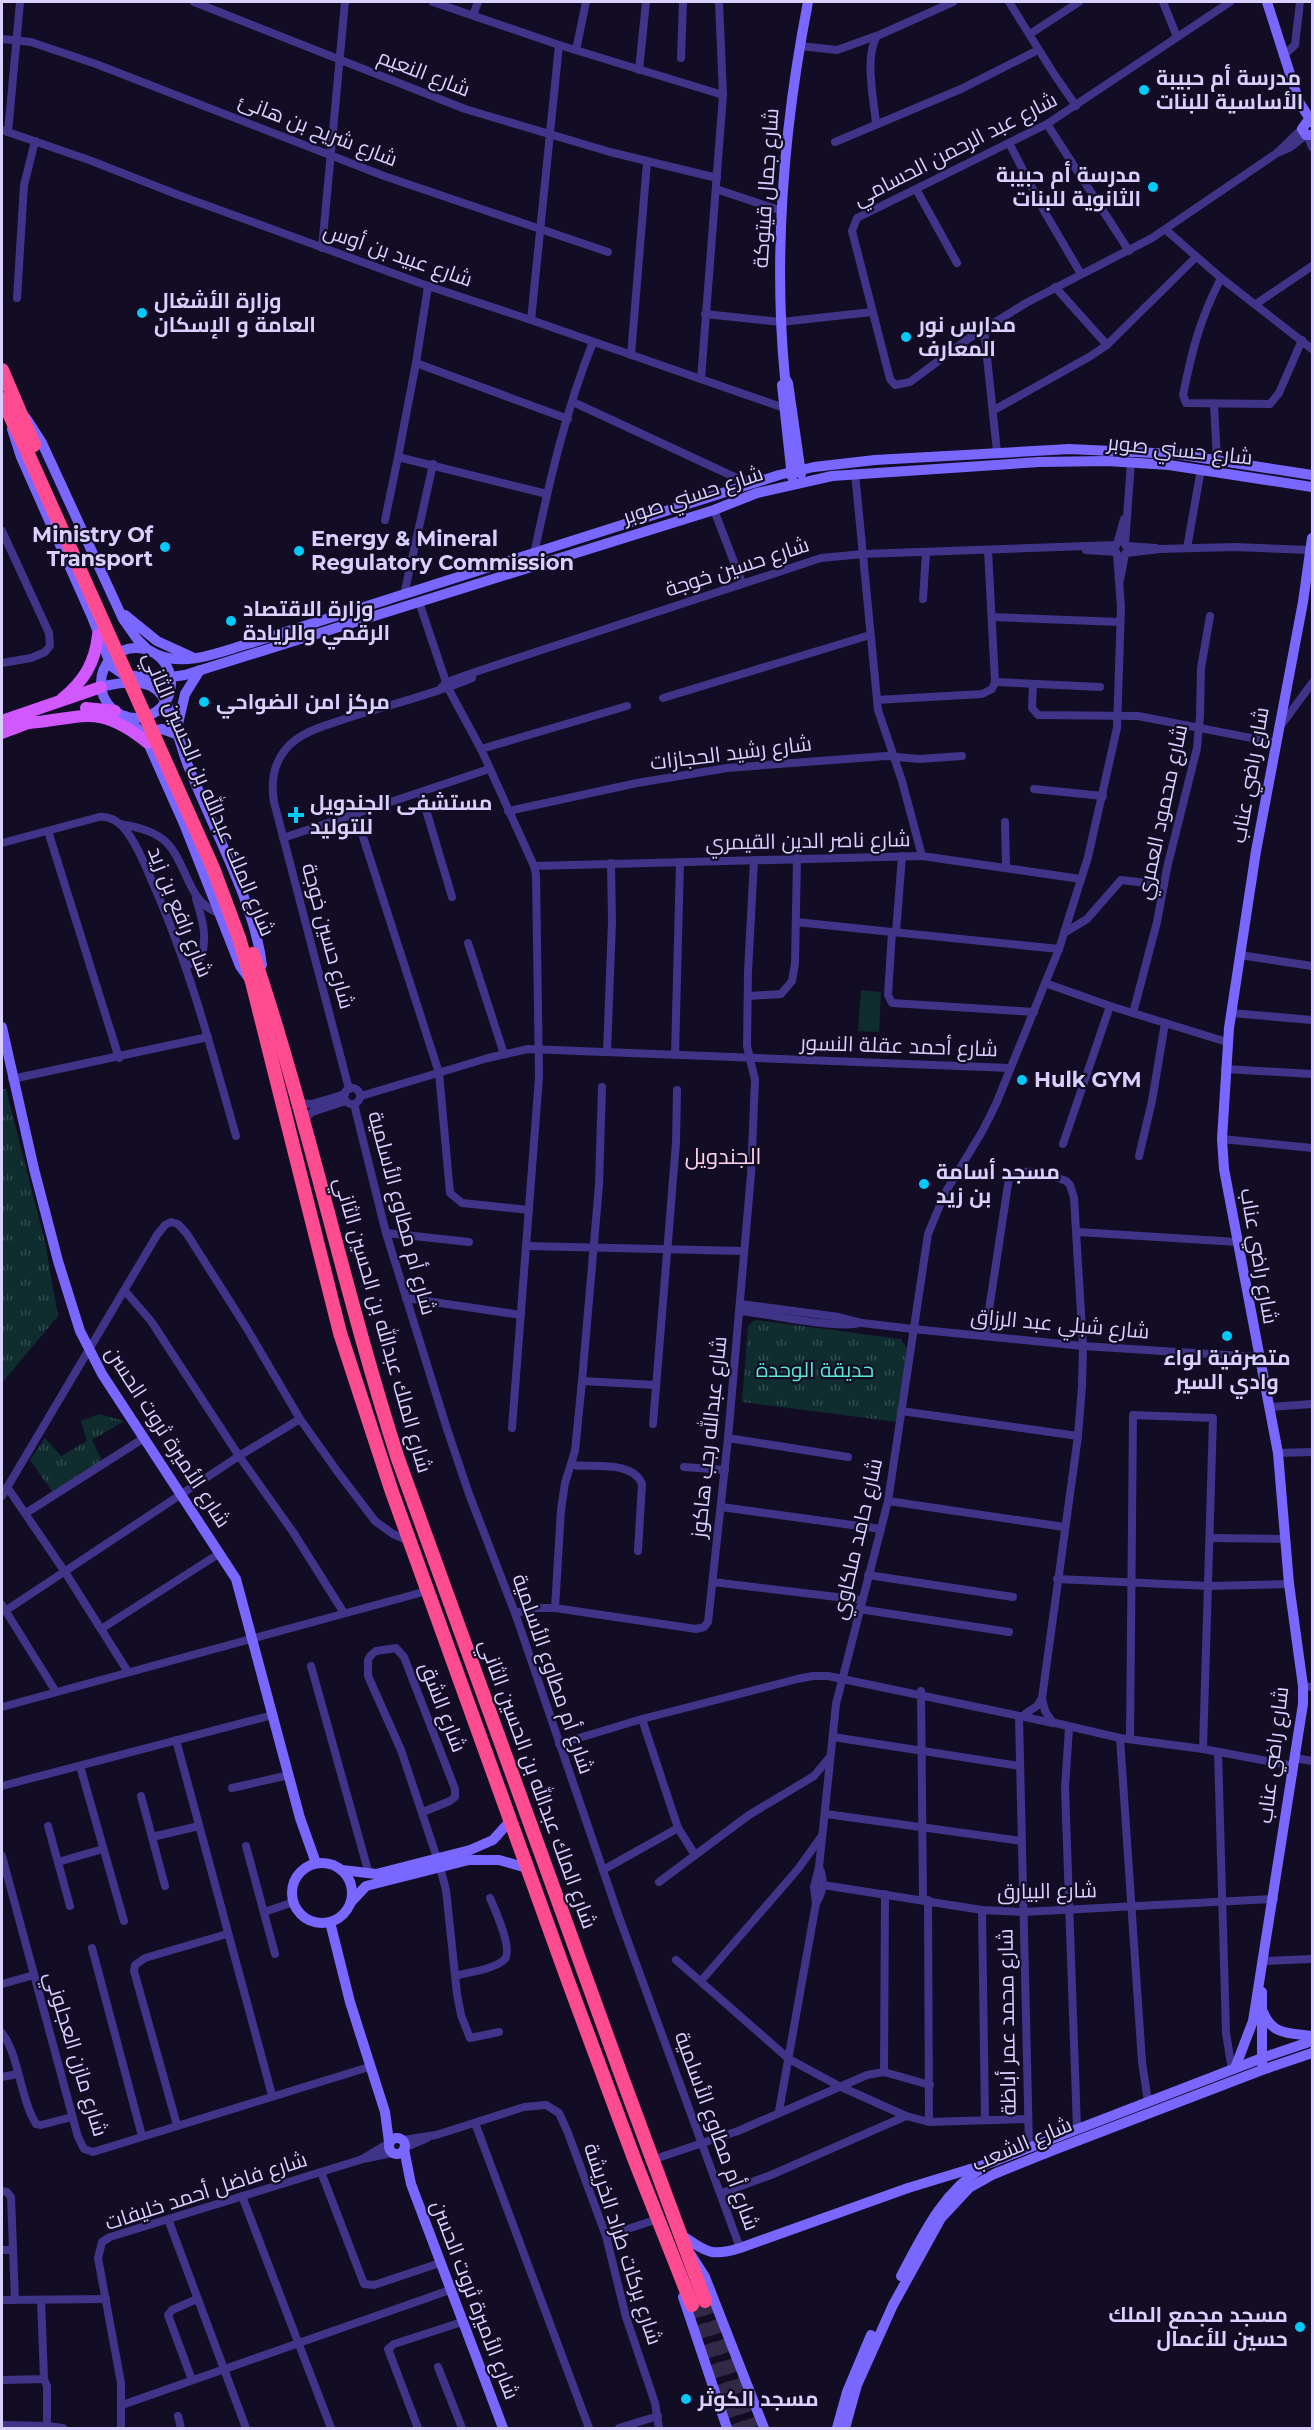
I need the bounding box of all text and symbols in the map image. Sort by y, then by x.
street label: شارع النعيم [374,43,474,103]
place label: مدرسة أم حبيبة الأساسية للبنات [1156,64,1303,114]
marker: مدرسة أم حبيبة الأساسية للبنات [1137,83,1151,97]
street label: شارع عبد الرحمن الحسامي [849,86,1063,214]
street label: شارع شريح بن هانئ [234,88,401,173]
street label: شارع جمال قيتوكة [747,107,786,269]
place label: مدرسة أم حبيبة الثانوية للبنات [996,161,1141,212]
marker: مدرسة أم حبيبة الثانوية للبنات [1146,180,1160,194]
street label: شارع عبيد بن أوس [320,217,476,294]
place label: وزارة الأشغال العامة و الإسكان [154,288,316,339]
marker: وزارة الأشغال العامة و الإسكان [135,306,149,320]
place label: مدارس نور المعارف [917,312,1016,361]
marker: مدارس نور المعارف [899,330,913,344]
street label: شارع حسني صوبر [1105,429,1254,474]
street label: شارع حسني صوبر [619,460,767,533]
place label: Ministry Of Transport [32,522,154,571]
place label: Energy & Mineral Regulatory Commission [311,526,574,575]
street label: شارع حسين خوجة [662,531,813,603]
marker: Ministry Of Transport [158,540,172,554]
marker: Energy & Mineral Regulatory Commission [292,544,306,558]
place label: وزارة الاقتصاد الرقمي والريادة [243,596,390,650]
marker: وزارة الاقتصاد الرقمي والريادة [224,614,238,628]
street label: شارع الملك عبدالله بن الحسين الثاني [134,648,282,941]
place label: مركز امن الضواحي [216,689,390,719]
marker: مركز امن الضواحي [197,695,211,709]
street label: شارع راضي عناب [1225,705,1277,845]
street label: شارع محمود العمري [1131,722,1196,903]
street label: شارع رشيد الحجازات [649,730,813,777]
place label: مستشفى الجندويل للتوليد [310,790,492,840]
marker: مستشفى الجندويل للتوليد [287,806,305,824]
street label: شارع ناصر الدين القيمري [705,826,911,859]
street label: شارع رافع بن زيد [141,843,218,982]
street label: شارع حسين خوجة [295,860,360,1012]
street label: شارع أحمد عقلة النسور [799,1030,998,1063]
place label: Hulk GYM [1034,1067,1142,1092]
marker: Hulk GYM [1015,1073,1029,1087]
street label: شارع أم مطاوع الأسلمية [361,1108,442,1318]
district label: الجندويل [685,1143,761,1170]
place label: مسجد أسامة بن زيد [936,1158,1060,1208]
street label: شارع الملك عبدالله بن الحسين الثاني [325,1174,439,1477]
marker: مسجد أسامة بن زيد [917,1177,931,1191]
street label: شارع راضي عناب [1232,1186,1284,1326]
street label: شارع شبلي عبد الرزاق [969,1303,1151,1348]
marker: متصرفية لواء وادي السير [1220,1329,1234,1343]
street label: شارع عبدالله رجب هاكوز [684,1335,734,1540]
street label: شارع الأميرة ثروت الحسن [99,1341,236,1533]
place label: متصرفية لواء وادي السير [1163,1345,1291,1399]
park label: حديقة الوحدة [756,1357,874,1382]
street label: شارع حامد ملكاوي [826,1456,891,1623]
street label: شارع أم مطاوع الأسلمية [506,1571,599,1778]
street label: شارع الملك عبدالله بن الحسين الثاني [471,1635,604,1933]
street label: شارع الشق [413,1658,472,1756]
street label: شارع راضي عناب [1252,1685,1296,1825]
street label: شارع البيارق [997,1877,1097,1906]
street label: شارع محمد عمر أباظة [992,1928,1023,2116]
street label: شارع مازن العجلوني [36,1968,113,2140]
street label: شارع أم مطاوع الأسلمية [668,2028,765,2234]
street label: شارع الشعب [968,2111,1076,2178]
street label: شارع بركات طراد الخريشة [577,2140,668,2348]
street label: شارع فاضل أحمد خليفات [102,2146,311,2237]
street label: شارع الأميرة ثروت الحسن [424,2197,525,2403]
place label: مسجد مجمع الملك حسين للأعمال [1108,2302,1288,2351]
marker: مسجد مجمع الملك حسين للأعمال [1293,2320,1307,2334]
place label: مسجد الكوثر [697,2386,819,2412]
marker: مسجد الكوثر [679,2392,693,2406]

